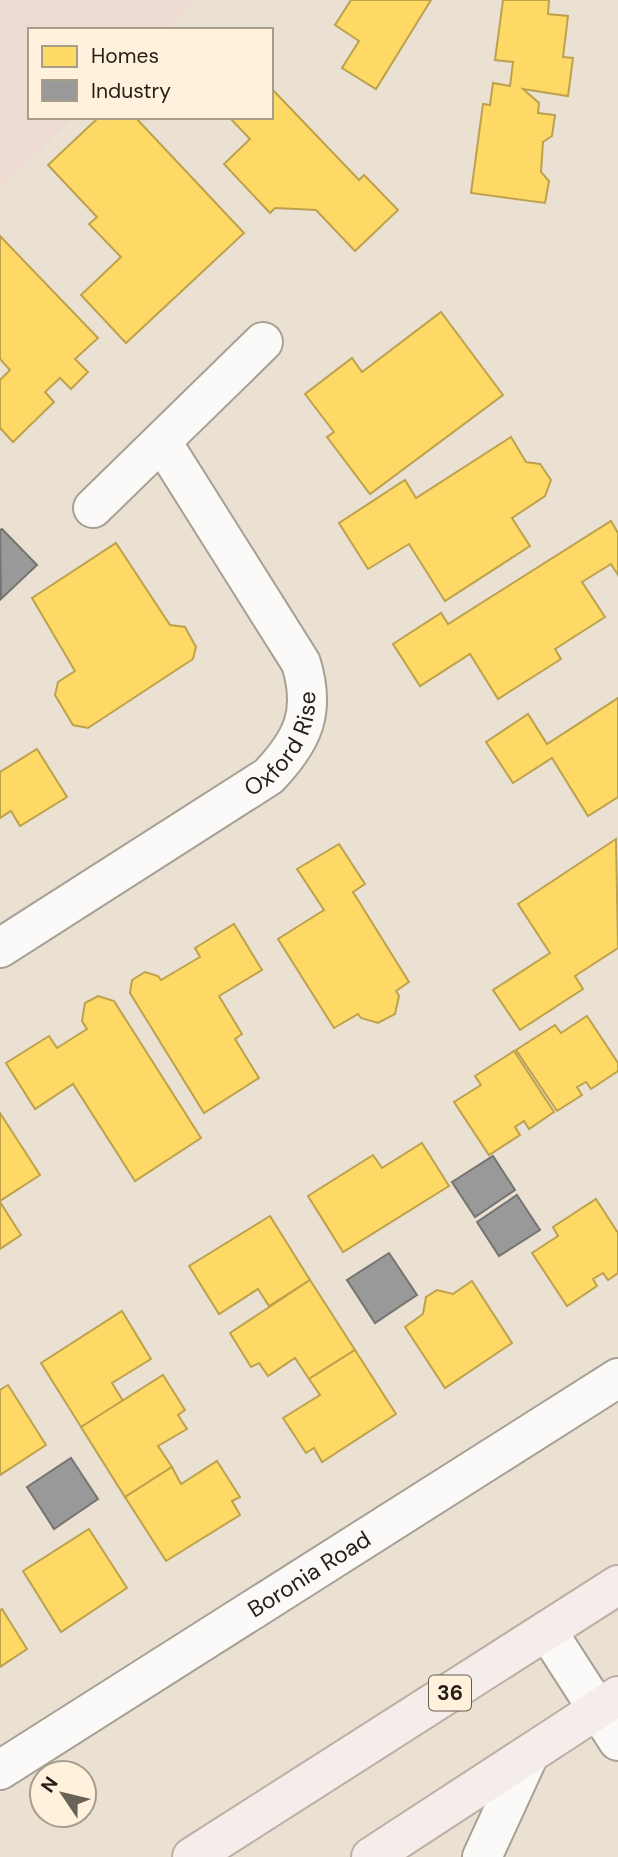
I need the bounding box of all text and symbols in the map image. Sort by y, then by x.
legend [28,28,273,119]
text: Homes [91,42,159,70]
text: Industry [91,77,171,105]
street label: Oxford Rise [238,691,322,803]
street label: Boronia Road [242,1524,376,1624]
road number: 36 [429,1676,471,1710]
north arrow [28,1759,98,1829]
text: N [35,1772,64,1797]

